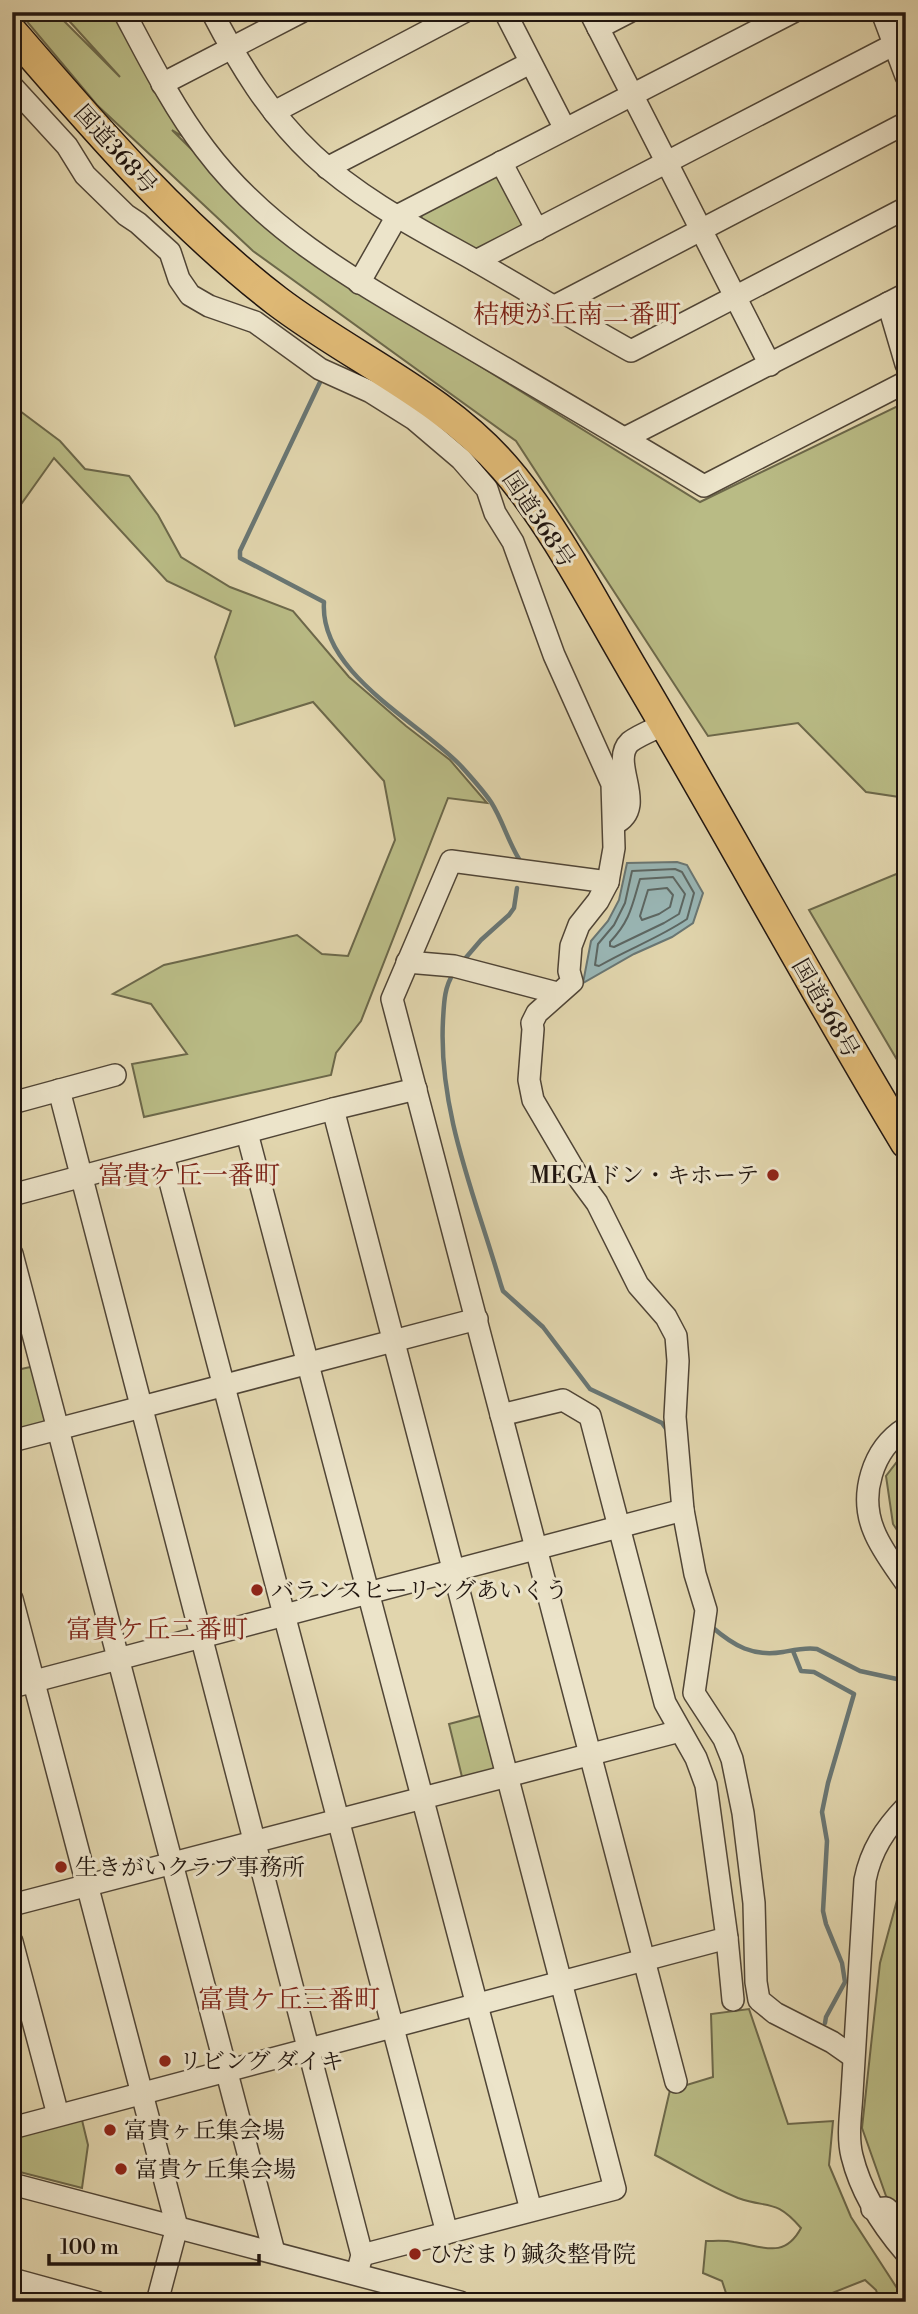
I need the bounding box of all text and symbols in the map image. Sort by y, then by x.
street label: 国道368号 [68,100,162,200]
district label: 桔梗が丘南二番町 [473,299,681,331]
street label: 国道368号 [496,466,580,573]
street label: 国道368号 [786,954,865,1063]
district label: 富貴ケ丘一番町 [98,1160,280,1192]
place label: MEGAドン・キホーテ [530,1162,759,1190]
marker: MEGAドン・キホーテ [765,1167,781,1183]
place label: バランスヒーリングあいくう [271,1577,568,1605]
marker: バランスヒーリングあいくう [249,1582,265,1598]
district label: 富貴ケ丘二番町 [66,1614,248,1646]
place label: 生きがいクラブ事務所 [75,1854,305,1882]
marker: 生きがいクラブ事務所 [53,1859,69,1875]
district label: 富貴ケ丘三番町 [198,1984,380,2016]
place label: リビング ダイキ [179,2048,344,2076]
marker: リビング ダイキ [157,2053,173,2069]
place label: 富貴ヶ丘集会場 [124,2117,285,2145]
marker: 富貴ヶ丘集会場 [102,2122,118,2138]
place label: 富貴ケ丘集会場 [135,2156,296,2184]
marker: 富貴ケ丘集会場 [113,2161,129,2177]
scale bar [49,2223,259,2267]
text: 100 m [60,2235,119,2261]
place label: ひだまり鍼灸整骨院 [429,2241,636,2269]
marker: ひだまり鍼灸整骨院 [407,2246,423,2262]

